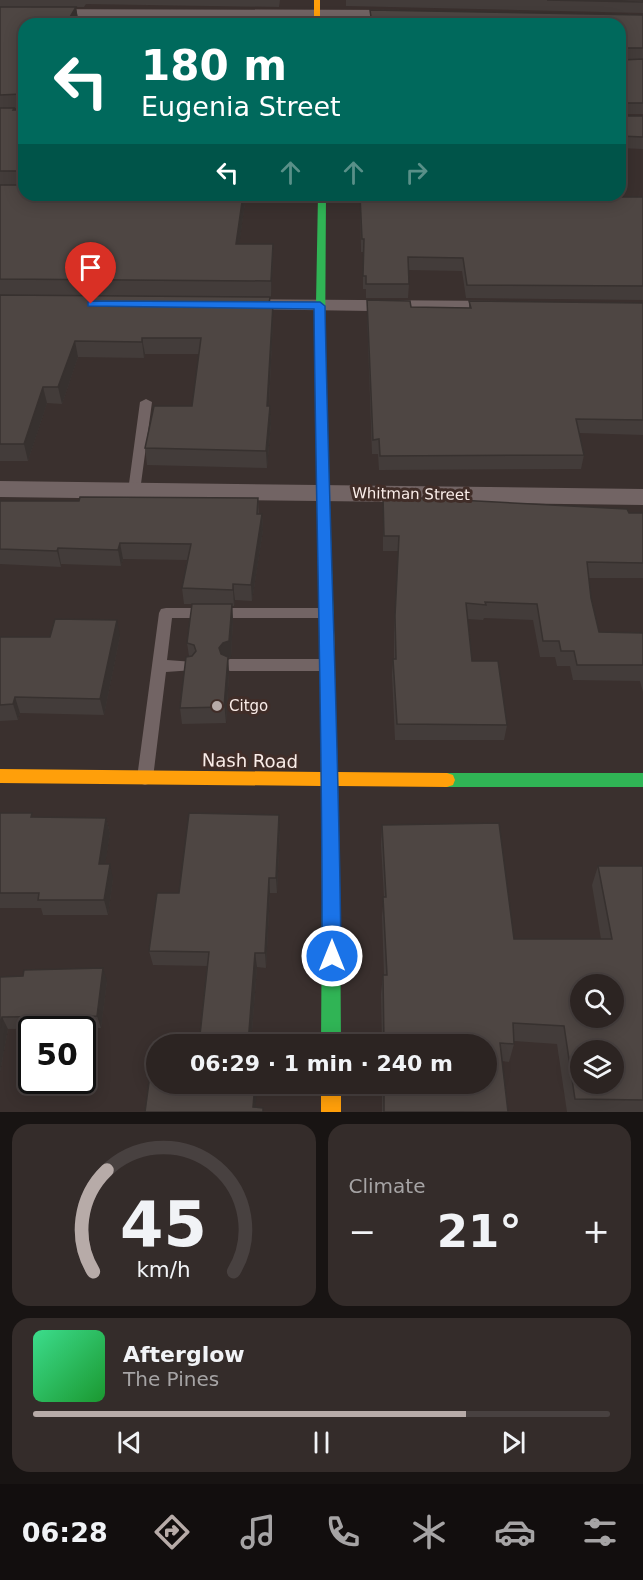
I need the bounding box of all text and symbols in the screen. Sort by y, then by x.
text: 180 m [141,41,287,90]
icon: left [42,42,120,120]
text: Eugenia Street [141,91,341,122]
icon: left [211,156,244,189]
icon: ahead [274,156,307,189]
icon: ahead [337,156,370,189]
icon: right [400,156,433,189]
pin [65,242,116,304]
icon: arrive [74,251,107,284]
street label: Whitman Street [352,484,470,504]
place label: Citgo [229,697,268,715]
marker: Citgo [210,699,224,713]
street label: Nash Road [202,749,298,772]
position arrow [300,924,364,988]
map controls [570,974,624,1094]
button: search [570,974,624,1028]
speed limit sign: 50 [18,1016,96,1094]
button: layers [570,1040,624,1094]
text: 06:29 · 1 min · 240 m [190,1051,453,1076]
text: Climate [349,1174,425,1198]
text: 45 [120,1188,207,1261]
text: 21° [437,1205,522,1258]
text: − [349,1212,376,1251]
text: + [582,1212,610,1251]
text: km/h [137,1257,191,1282]
text: Afterglow [123,1342,245,1367]
text: The Pines [123,1367,219,1391]
icon: previous [113,1426,146,1459]
icon: pause [305,1426,338,1459]
icon: next [497,1426,530,1459]
icon: directions [151,1511,193,1553]
icon: music [237,1511,279,1553]
icon: phone [322,1511,364,1553]
icon: climate [408,1511,450,1553]
icon: car [494,1511,536,1553]
icon: filters [579,1511,621,1553]
text: 06:28 [22,1517,108,1548]

